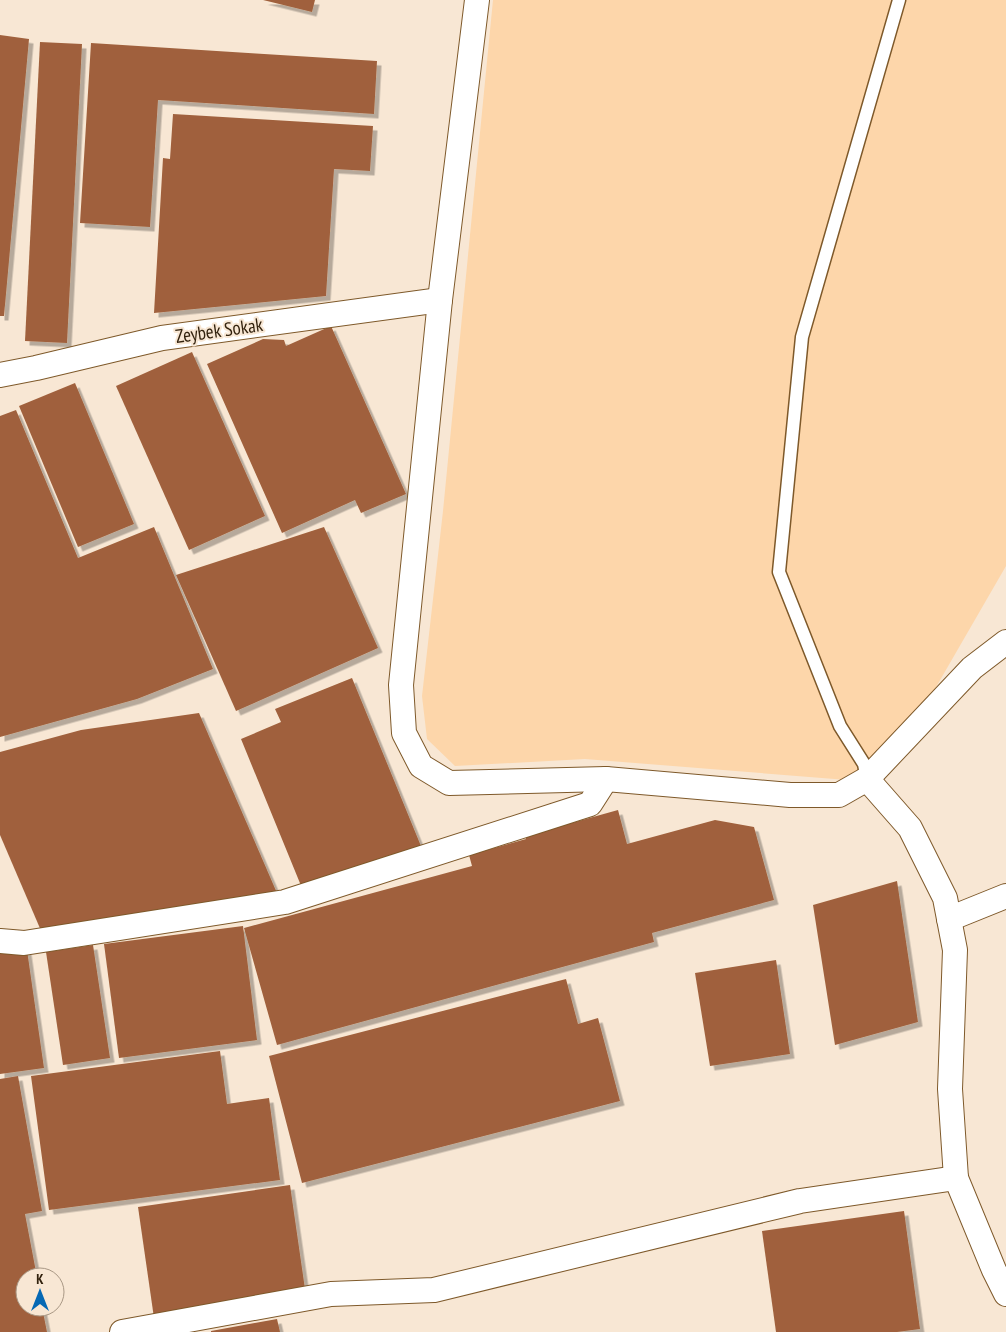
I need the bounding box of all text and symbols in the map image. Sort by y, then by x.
street label: Zeybek Sokak [174,312,265,348]
north arrow [15,1267,65,1317]
text: K [36,1270,44,1288]

